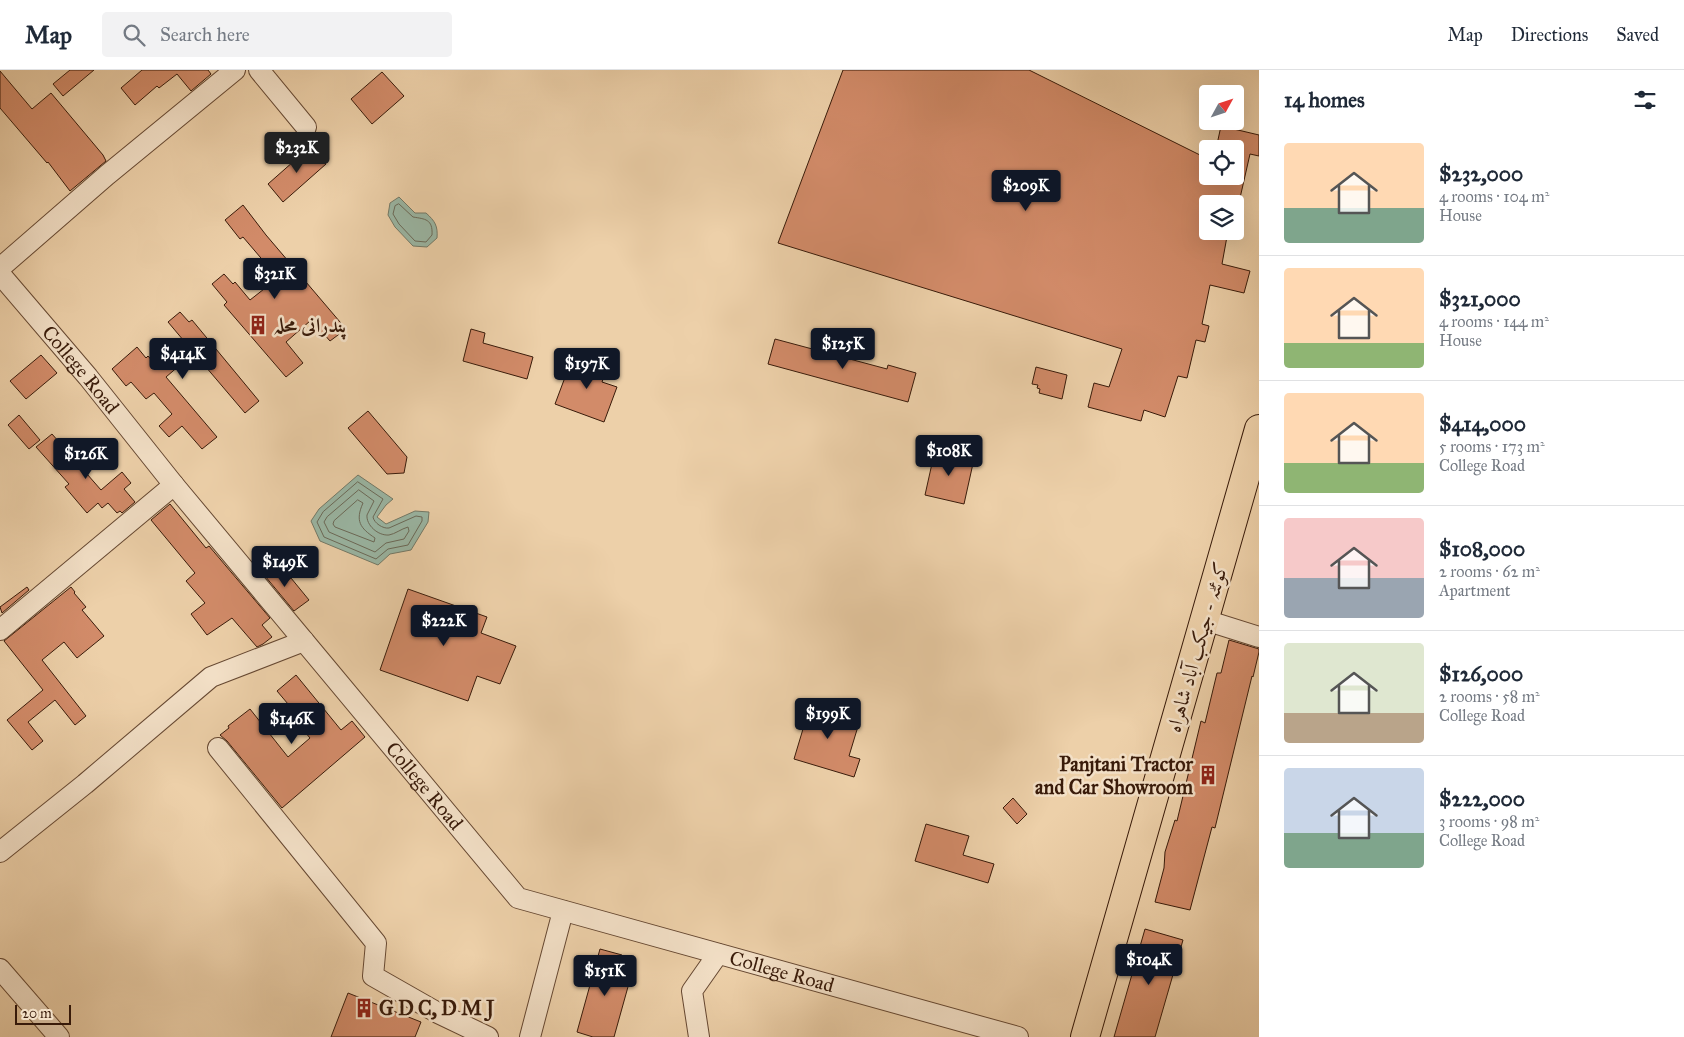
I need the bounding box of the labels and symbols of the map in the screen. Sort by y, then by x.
north arrow [1199,85,1244,130]
pin: $232K [262,132,332,174]
pin: $209K [991,170,1061,212]
pin: $321K [240,258,310,300]
place label: پندرانی محلہ [273,313,347,340]
building icon: پندرانی محلہ [247,314,269,336]
street label: College Road [37,320,124,418]
pin: $125K [808,328,878,370]
pin: $414K [148,338,218,380]
pin: $197K [552,348,622,390]
pin: $108K [914,434,984,477]
pin: $126K [51,438,121,480]
pin: $149K [250,546,320,588]
street label: کوئٹہ - جیکب آباد شاہراہ [1161,559,1235,735]
pin: $222K [409,604,479,647]
pin: $199K [793,698,863,740]
pin: $146K [257,702,327,745]
street label: College Road [381,737,468,835]
place label: Panjtani Tractor and Car Showroom [1035,752,1193,799]
building icon: Panjtani Tractor and Car Showroom [1197,764,1219,786]
pin: $104K [1114,944,1184,986]
street label: College Road [727,945,837,997]
pin: $151K [570,954,640,997]
place label: G D C, D M J [379,996,495,1022]
building icon: G D C, D M J [353,997,375,1019]
scale bar [15,1002,71,1025]

